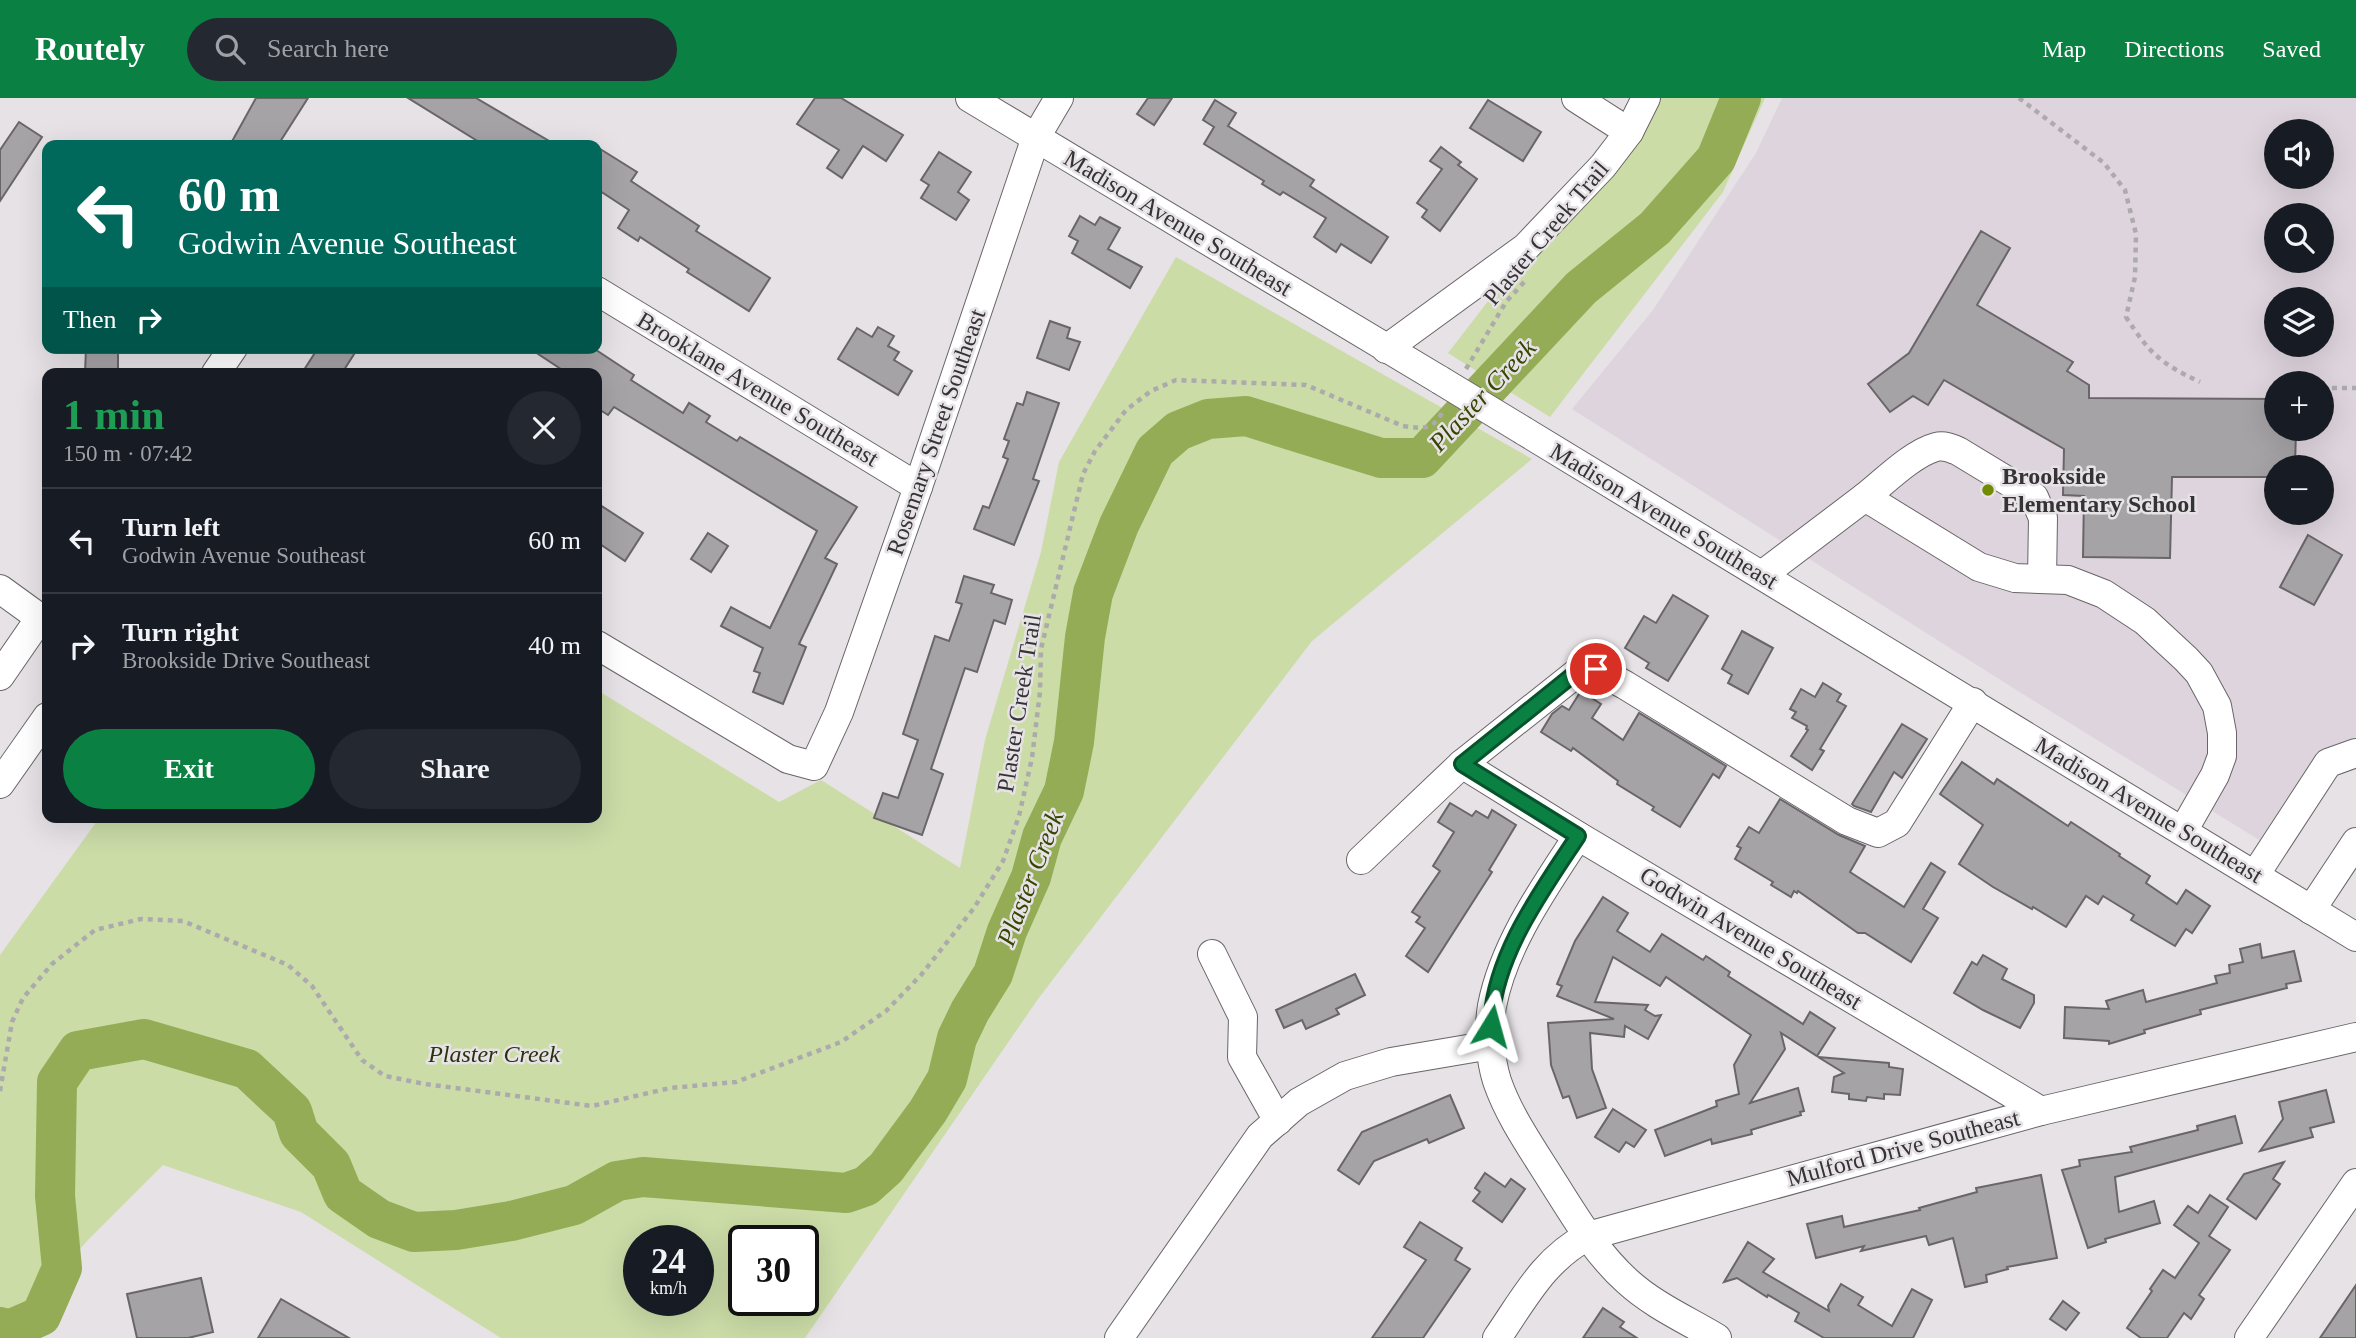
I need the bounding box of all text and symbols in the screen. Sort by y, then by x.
search box [187,18,677,81]
icon: search [211,30,249,68]
text: Routely [35,31,145,67]
text: Search here [267,34,389,63]
text: Map [2042,36,2086,62]
text: Directions [2124,36,2224,62]
text: Saved [2262,36,2321,62]
map controls [2264,119,2334,525]
button: sound [2264,119,2334,189]
street label: Madison Avenue Southeast [1060,145,1297,301]
street label: Plaster Creek Trail [1478,155,1614,310]
text: 60 m [178,167,280,222]
icon: left [63,168,154,259]
button: search [2264,203,2334,273]
text: Godwin Avenue Southeast [178,225,517,261]
button: layers [2264,287,2334,357]
icon: right [130,301,168,339]
text: Then [63,305,116,334]
street label: Rosemary Street Southeast [882,305,990,558]
street label: Brooklane Avenue Southeast [633,307,884,472]
water label: Plaster Creek [1422,333,1542,458]
button: + [2264,371,2334,441]
button: close [507,391,581,465]
text: 1 min [63,392,165,438]
street label: Madison Avenue Southeast [1546,438,1783,594]
text: 150 m · 07:42 [63,441,193,466]
button: − [2264,455,2334,525]
place label: Brookside Elementary School [2002,463,2196,517]
marker: Brookside Elementary School [1980,482,1996,498]
text: Turn left [122,513,220,542]
icon: left [63,522,101,560]
text: 60 m [528,526,581,555]
text: Godwin Avenue Southeast [122,543,366,568]
street label: Plaster Creek Trail [992,612,1046,794]
text: Turn right [122,618,239,647]
icon: right [63,627,101,665]
text: 40 m [528,631,581,660]
pin [1566,639,1626,699]
text: Brookside Drive Southeast [122,648,370,673]
icon: arrive [1577,650,1615,688]
button: Exit [63,729,315,809]
button: Share [329,729,581,809]
street label: Madison Avenue Southeast [2031,732,2268,888]
water label: Plaster Creek [991,806,1070,951]
street label: Godwin Avenue Southeast [1635,861,1867,1015]
position arrow [1454,989,1528,1063]
park label: Plaster Creek [427,1041,560,1067]
street label: Mulford Drive Southeast [1784,1104,2023,1192]
speed limit sign: 30 [728,1225,819,1316]
text: 24 [651,1242,686,1281]
text: km/h [650,1278,687,1298]

